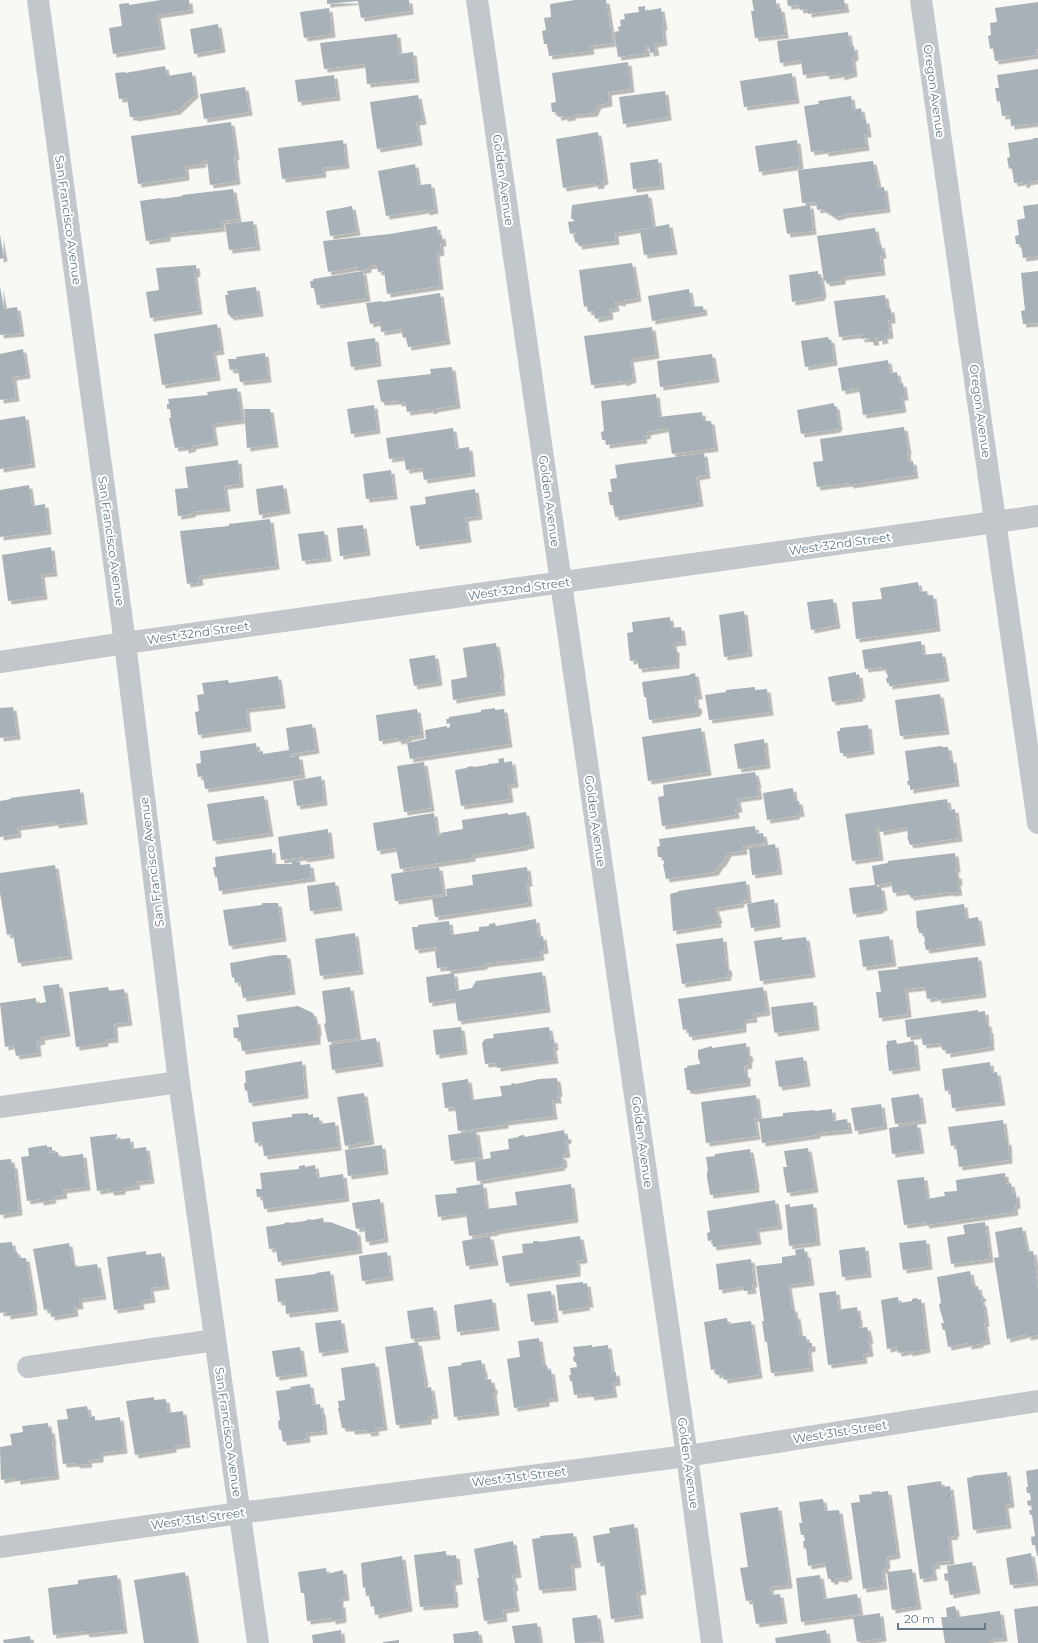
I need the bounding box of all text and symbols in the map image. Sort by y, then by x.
street label: Oregon Avenue [921,43,948,139]
street label: Golden Avenue [490,133,517,227]
street label: San Francisco Avenue [52,154,85,286]
street label: Oregon Avenue [967,363,994,459]
street label: Golden Avenue [536,454,563,548]
street label: San Francisco Avenue [95,475,128,607]
street label: West 32nd Street [788,529,892,558]
street label: West 32nd Street [467,574,571,603]
street label: West 32nd Street [146,618,250,647]
street label: Golden Avenue [582,774,609,868]
street label: San Francisco Avenue [136,796,167,928]
street label: Golden Avenue [629,1095,656,1189]
street label: San Francisco Avenue [212,1366,245,1498]
street label: Golden Avenue [675,1416,702,1510]
street label: West 31st Street [792,1417,888,1446]
street label: West 31st Street [471,1463,567,1490]
street label: West 31st Street [150,1504,246,1533]
scale bar [898,1605,985,1631]
text: 20 m [904,1611,935,1626]

